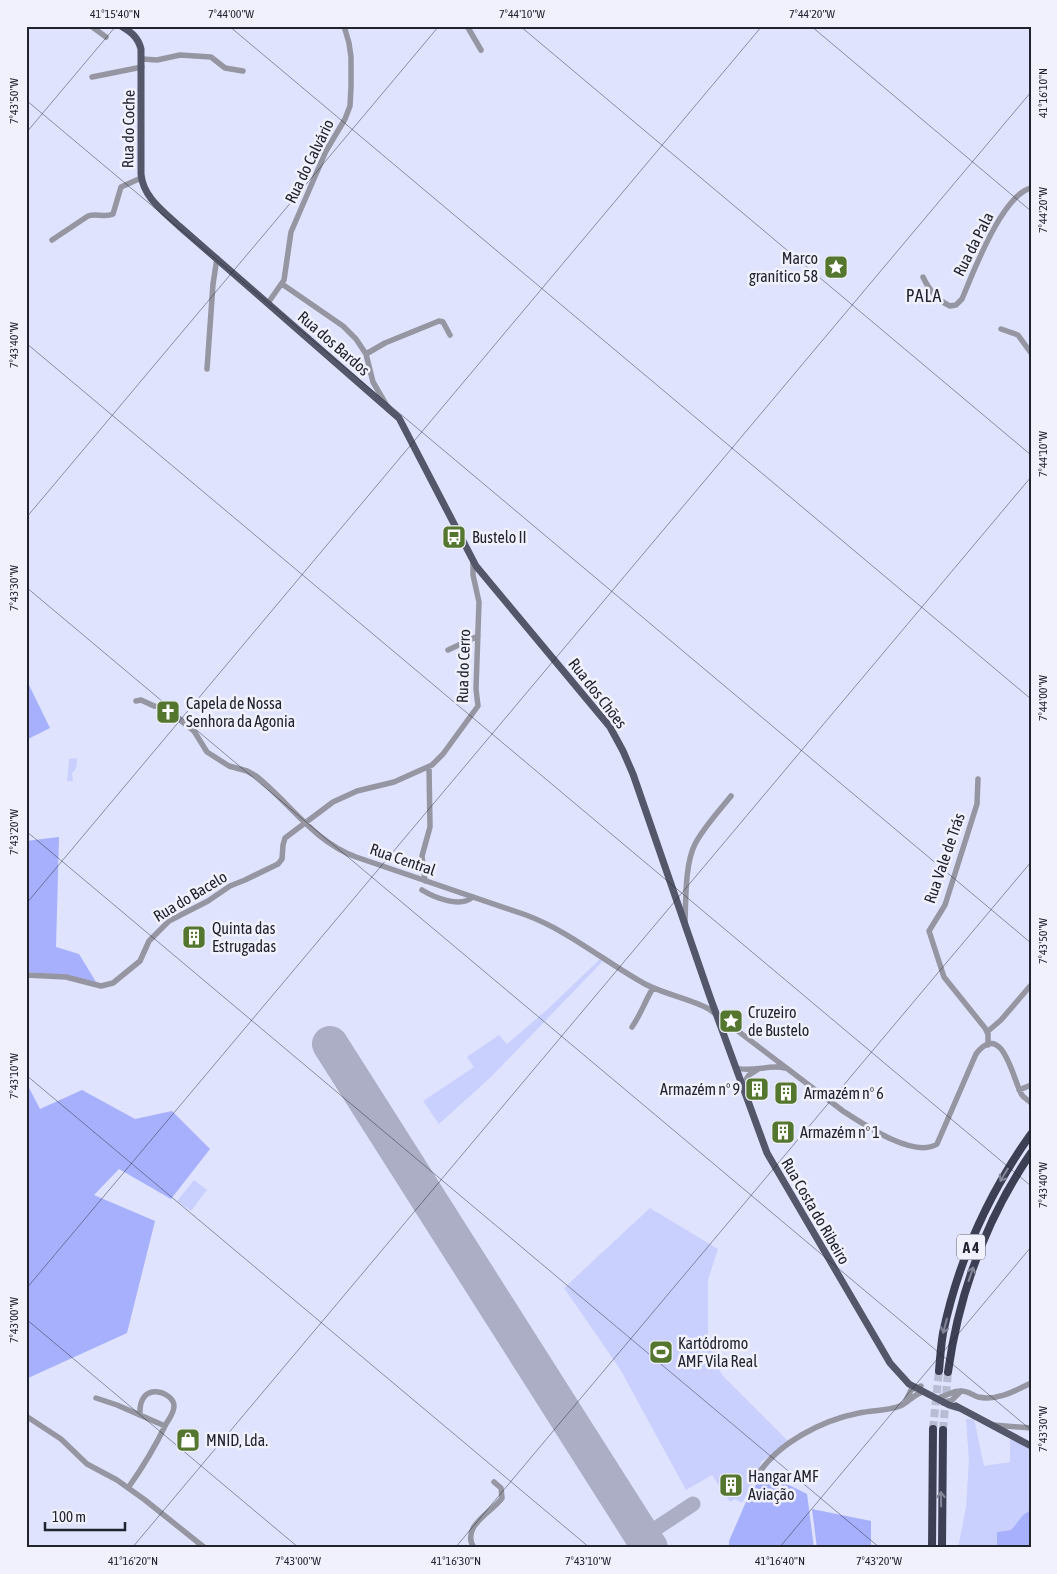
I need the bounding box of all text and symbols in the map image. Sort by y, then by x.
text: 41°15'40"N [90,7,140,21]
text: 7°44'00"W [208,7,254,21]
text: 7°44'10"W [499,7,545,21]
text: 7°44'20"W [789,7,835,21]
text: 41°16'10"N [1036,68,1050,118]
text: 7°43'50"W [7,78,21,124]
street label: Rua do Coche [118,90,138,168]
street label: Rua do Calvário [281,116,337,206]
text: 7°44'20"W [1036,187,1050,233]
street label: Rua da Pala [949,209,997,279]
place label: Marco granítico 58 [749,249,818,286]
place icon: Marco granítico 58 [823,254,849,280]
district label: PALA [906,285,942,306]
street label: Rua dos Bardos [295,307,374,379]
text: 7°43'40"W [7,322,21,368]
text: 7°44'10"W [1036,431,1050,477]
bus stop icon: Bustelo II [441,524,467,550]
place label: Bustelo II [472,528,527,546]
text: 7°43'30"W [7,565,21,611]
street label: Rua do Cerro [453,629,473,703]
street label: Rua dos Chões [565,654,631,732]
text: 7°44'00"W [1036,675,1050,721]
place label: Capela de Nossa Senhora da Agonia [186,694,295,731]
church icon: Capela de Nossa Senhora da Agonia [155,699,181,725]
text: 7°43'20"W [7,809,21,855]
street label: Rua Vale de Trás [920,810,968,906]
street label: Rua Central [368,839,439,879]
street label: Rua do Bacelo [150,867,230,925]
text: 7°43'50"W [1036,918,1050,964]
place label: Quinta das Estrugadas [212,919,277,956]
building icon: Quinta das Estrugadas [181,924,207,950]
place label: Cruzeiro de Bustelo [748,1003,809,1039]
place icon: Cruzeiro de Bustelo [718,1008,744,1034]
text: 7°43'10"W [7,1053,21,1099]
building icon: Armazém nº 9 [744,1076,770,1102]
place label: Armazém nº 9 [660,1080,740,1098]
building icon: Armazém nº 6 [773,1080,799,1106]
place label: Armazém nº 6 [804,1084,884,1102]
building icon: Armazém nº 1 [770,1119,796,1145]
place label: Armazém nº 1 [800,1123,880,1141]
street label: Rua Costa do Ribeiro [778,1155,854,1267]
text: 7°43'40"W [1036,1162,1050,1208]
one-way arrow [999,1167,1009,1181]
road number: A 4 [957,1234,985,1260]
one-way arrow [967,1266,976,1282]
text: 7°43'00"W [7,1297,21,1343]
one-way arrow [940,1317,950,1333]
place label: Kartódromo AMF Vila Real [678,1334,758,1370]
sports icon: Kartódromo AMF Vila Real [648,1339,674,1365]
text: 7°43'30"W [1036,1406,1050,1452]
shop icon: MNID, Lda. [175,1427,201,1453]
place label: MNID, Lda. [206,1431,268,1449]
place label: Hangar AMF Aviação [748,1467,819,1504]
building icon: Hangar AMF Aviação [718,1472,744,1498]
one-way arrow [936,1491,946,1508]
scale bar [45,1499,125,1531]
text: 100 m [52,1508,86,1525]
text: 41°16'20"N [108,1554,158,1568]
text: 7°43'00"W [275,1554,321,1568]
text: 41°16'30"N [431,1554,481,1568]
text: 7°43'10"W [565,1554,611,1568]
text: 41°16'40"N [755,1554,805,1568]
text: 7°43'20"W [856,1554,902,1568]

